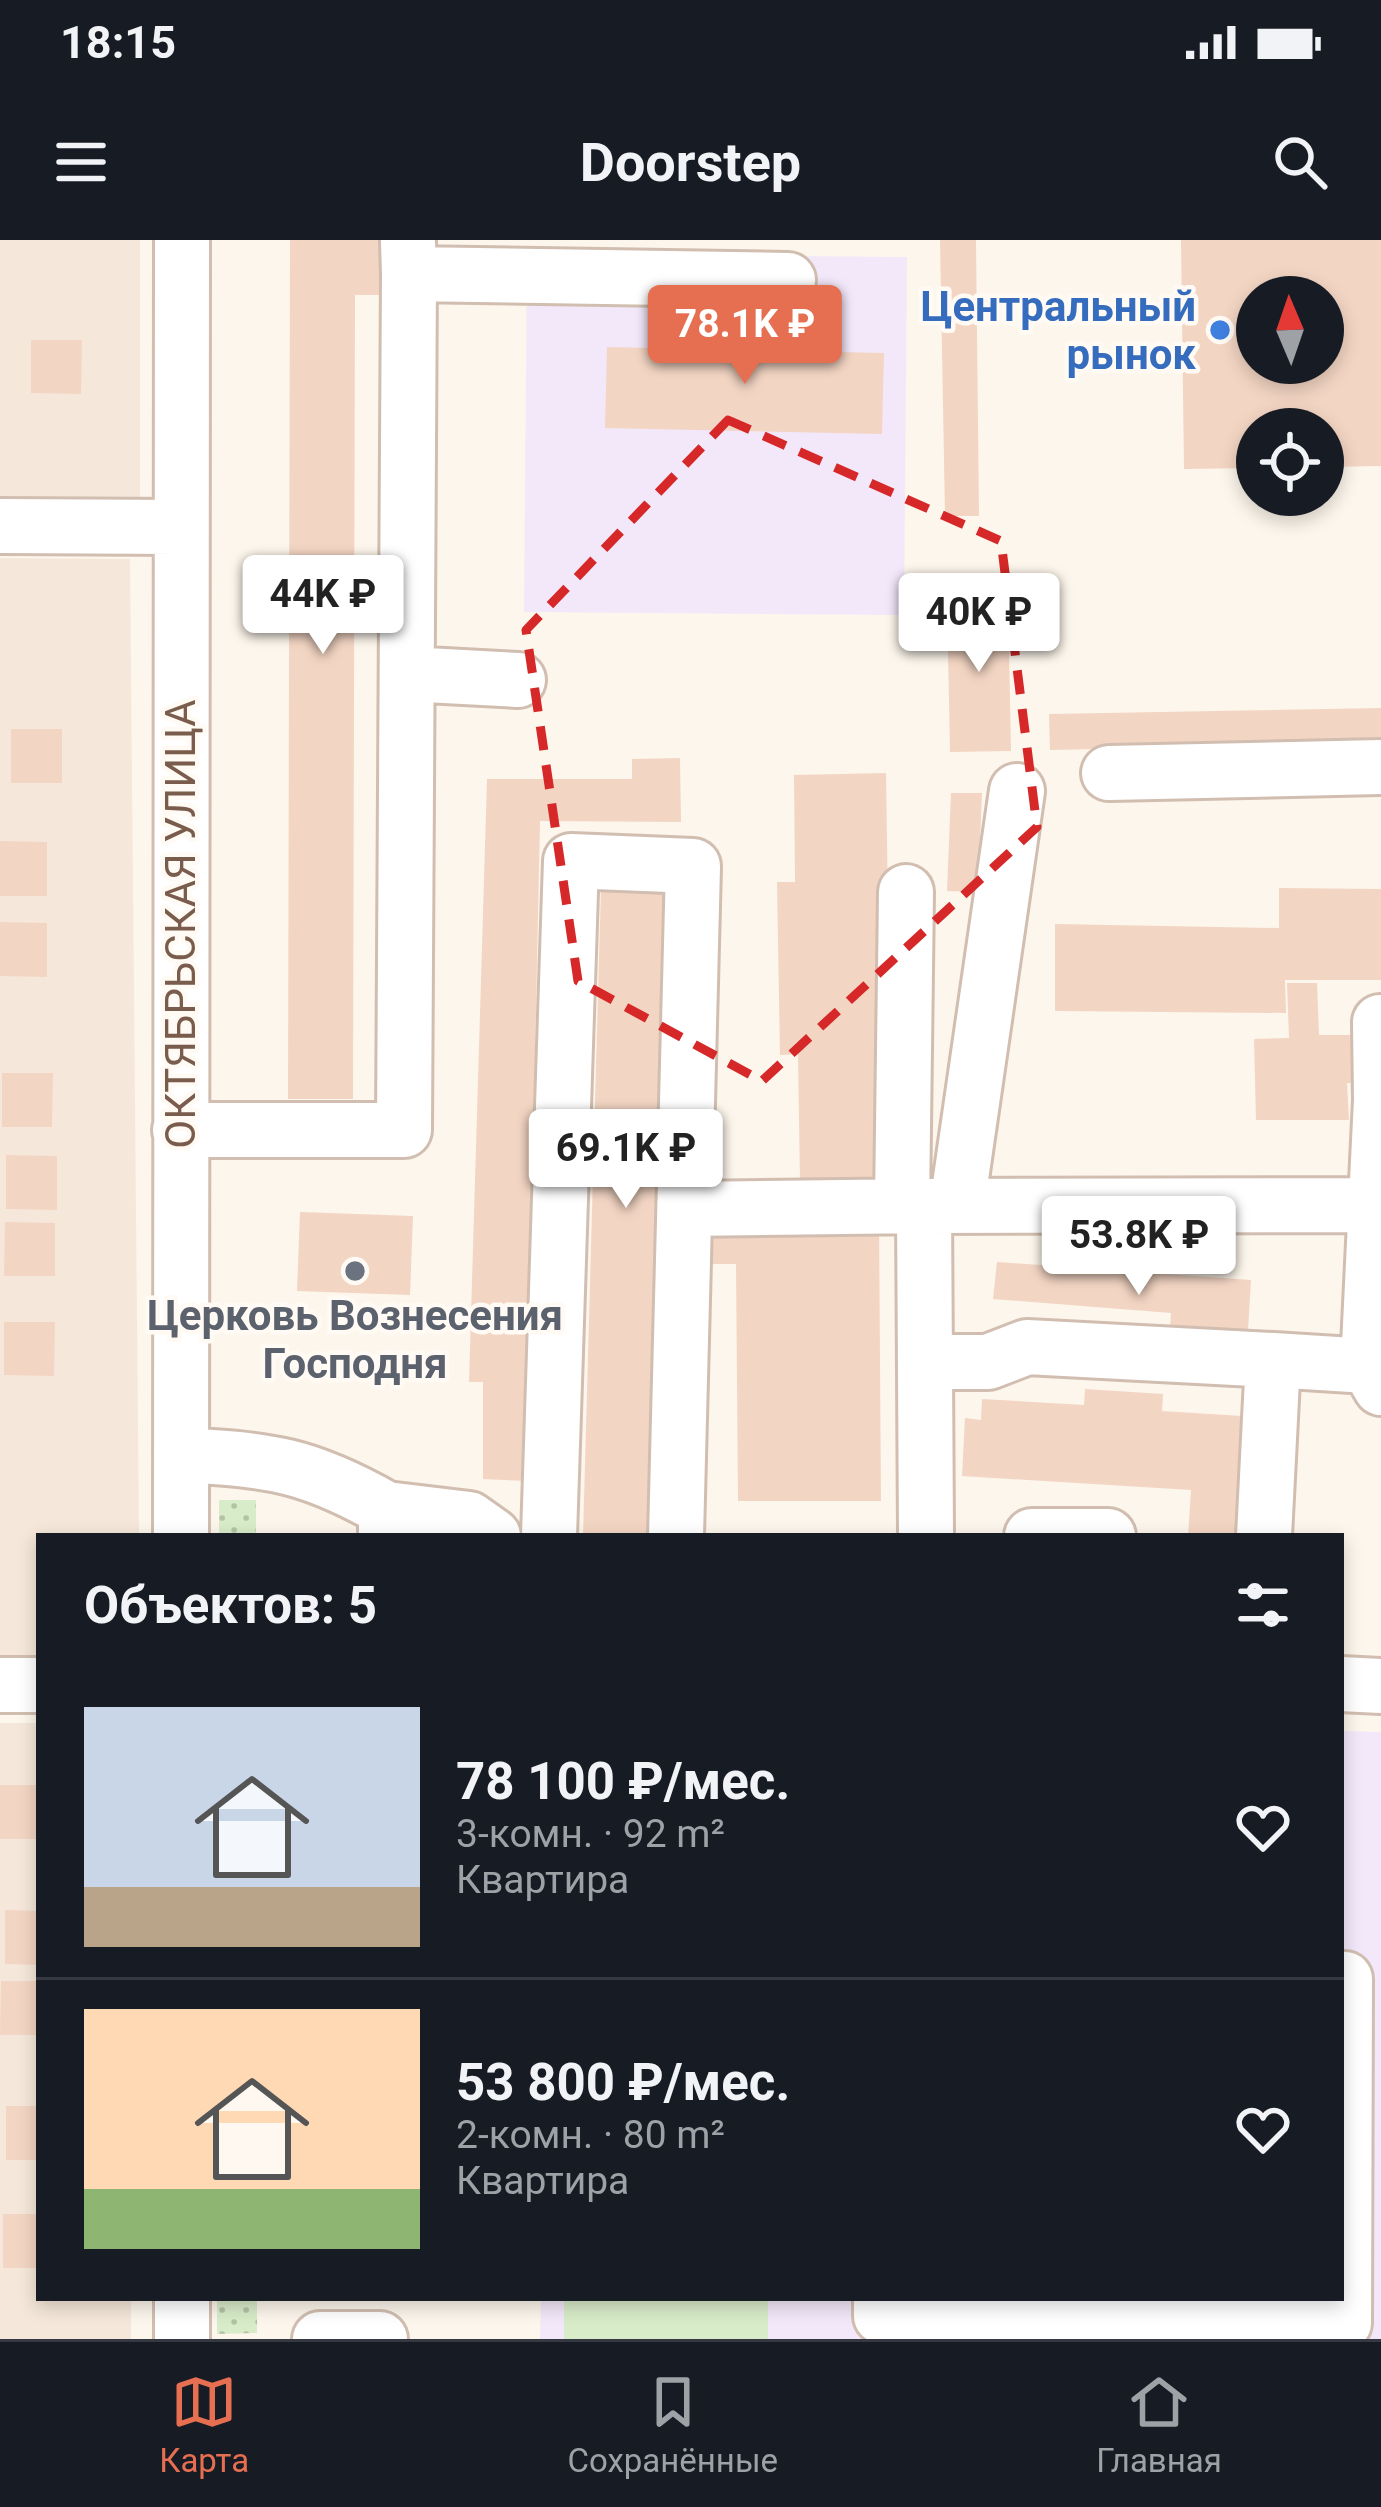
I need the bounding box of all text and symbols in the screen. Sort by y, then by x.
text: 18:15 [60,16,176,69]
icon: menu [48,129,114,195]
icon: search [1267,129,1333,195]
text: Doorstep [580,131,801,194]
north arrow [1236,276,1344,384]
map controls [1236,276,1344,516]
place label: Центральный рынок [921,282,1196,379]
pin: 78.1K ₽ [634,285,856,387]
text: 78.1K ₽ [675,301,815,347]
marker: Центральный рынок [1207,317,1233,343]
button: locate [1236,408,1344,516]
pin: 44K ₽ [239,555,407,657]
text: 44K ₽ [270,571,376,617]
pin: 40K ₽ [895,573,1063,675]
text: 40K ₽ [926,589,1032,635]
street label: ОКТЯБРЬСКАЯ УЛИЦА [156,699,205,1149]
pin: 69.1K ₽ [515,1109,737,1211]
text: 69.1K ₽ [556,1125,696,1171]
pin: 53.8K ₽ [1028,1196,1250,1298]
text: 53.8K ₽ [1069,1212,1209,1258]
marker: Церковь Вознесения Господня [342,1258,368,1284]
place label: Церковь Вознесения Господня [147,1291,563,1388]
icon: filters [1230,1572,1296,1638]
text: Объектов: 5 [84,1576,377,1635]
text: 78 100 ₽/мес. [456,1752,790,1811]
icon: home [180,1755,324,1899]
icon: heart [1230,1794,1296,1860]
text: 3-комн. · 92 m² [456,1811,725,1857]
text: Квартира [456,1857,629,1903]
text: 53 800 ₽/мес. [456,2053,790,2112]
icon: home [180,2057,324,2201]
icon: heart [1230,2096,1296,2162]
text: 2-комн. · 80 m² [456,2112,725,2158]
text: Квартира [456,2158,629,2204]
tab: Карта [159,2369,249,2480]
tab: Сохранённые [567,2369,778,2480]
tab: Главная [1096,2369,1222,2480]

